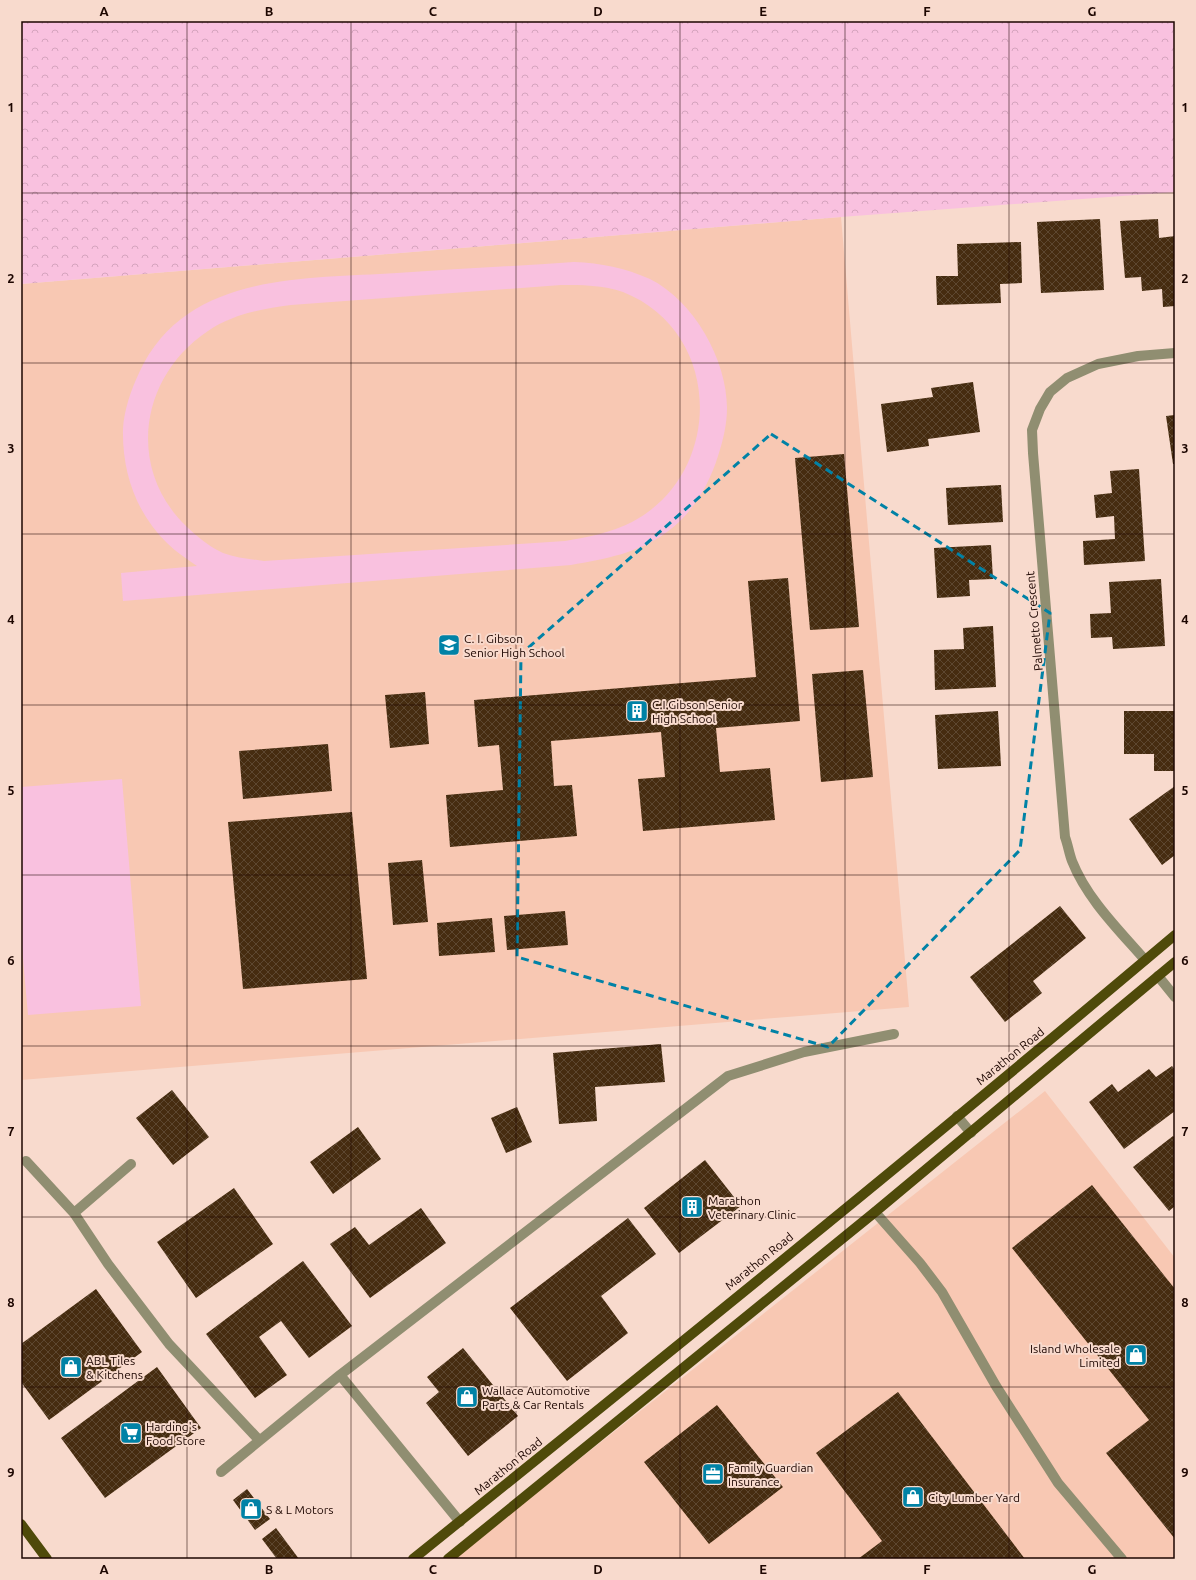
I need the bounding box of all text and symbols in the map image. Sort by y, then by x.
text: A [99,4,109,18]
text: B [265,4,274,18]
text: C [429,4,438,18]
text: D [593,4,603,18]
text: E [759,4,767,18]
text: F [923,4,931,18]
text: G [1088,4,1097,18]
text: 1 [7,100,15,114]
text: 1 [1181,100,1189,114]
text: 2 [7,271,15,285]
text: 2 [1181,271,1189,285]
text: 3 [7,441,15,455]
text: 3 [1181,441,1189,455]
street label: Palmetto Crescent [1023,570,1045,671]
text: 4 [7,612,15,626]
text: 4 [1181,612,1189,626]
school or university icon: C. I. Gibson Senior High School [436,632,462,658]
place label: C. I. Gibson Senior High School [464,632,565,659]
building icon: C.I.Gibson Senior High School [624,698,650,724]
place label: C.I.Gibson Senior High School [652,698,743,725]
text: 5 [7,783,15,797]
text: 5 [1181,783,1189,797]
text: 6 [7,953,15,967]
text: 6 [1181,953,1189,967]
street label: Marathon Road [974,1025,1046,1087]
text: 7 [7,1124,15,1138]
text: 7 [1181,1124,1189,1138]
building icon: Marathon Veterinary Clinic [679,1194,705,1220]
place label: Marathon Veterinary Clinic [708,1194,796,1221]
street label: Marathon Road [723,1230,795,1292]
text: 8 [7,1295,15,1309]
text: 8 [1181,1295,1189,1309]
place label: Island Wholesale Limited [1030,1342,1120,1369]
shop icon: Island Wholesale Limited [1123,1342,1149,1368]
shop icon: ABL Tiles & Kitchens [58,1354,84,1380]
place label: ABL Tiles & Kitchens [86,1354,143,1381]
shop icon: Wallace Automotive Parts & Car Rentals [454,1384,480,1410]
place label: Wallace Automotive Parts & Car Rentals [482,1384,590,1411]
supermarket icon: Harding's Food Store [118,1420,144,1446]
place label: Harding's Food Store [146,1420,205,1447]
street label: Marathon Road [472,1435,544,1497]
office icon: Family Guardian Insurance [700,1461,726,1487]
place label: Family Guardian Insurance [728,1461,813,1488]
text: 9 [7,1465,15,1479]
text: 9 [1181,1465,1189,1479]
shop icon: City Lumber Yard [900,1484,926,1510]
place label: City Lumber Yard [928,1491,1020,1504]
shop icon: S & L Motors [238,1496,264,1522]
place label: S & L Motors [266,1503,333,1516]
text: A [99,1562,109,1576]
text: B [265,1562,274,1576]
text: C [429,1562,438,1576]
text: D [593,1562,603,1576]
text: E [759,1562,767,1576]
text: F [923,1562,931,1576]
text: G [1088,1562,1097,1576]

